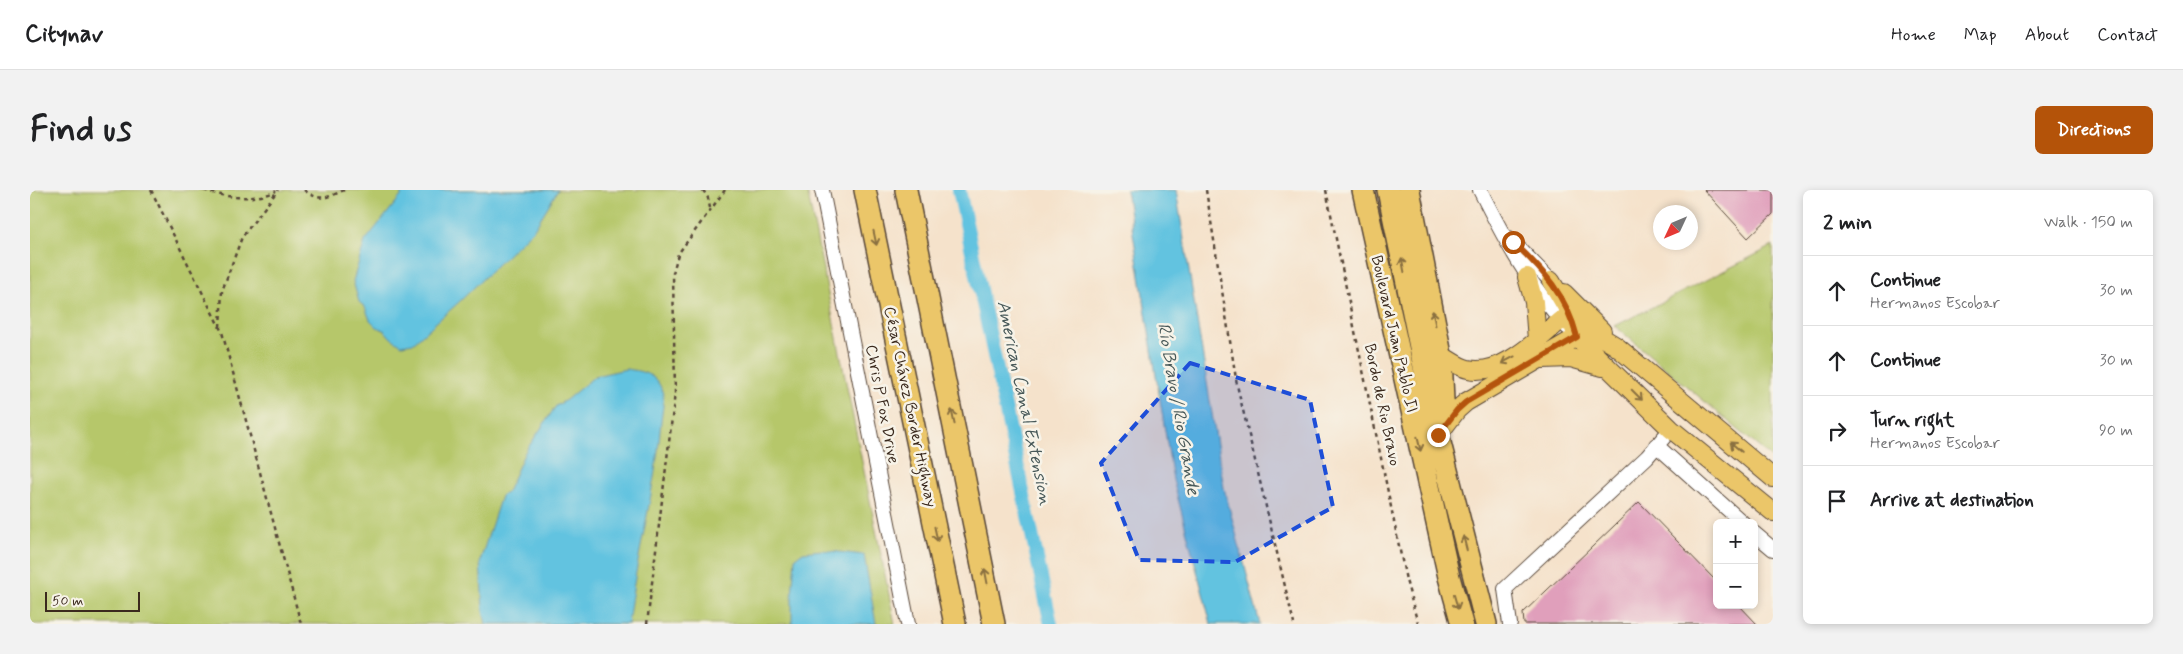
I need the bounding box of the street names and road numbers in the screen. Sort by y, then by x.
street label: Boulevard Juan Pablo II [1366,253,1422,415]
street label: César Chávez Border Highway [877,305,942,510]
street label: Bordo de Rio Bravo [1359,342,1405,468]
street label: Chris P Fox Drive [860,343,904,465]

